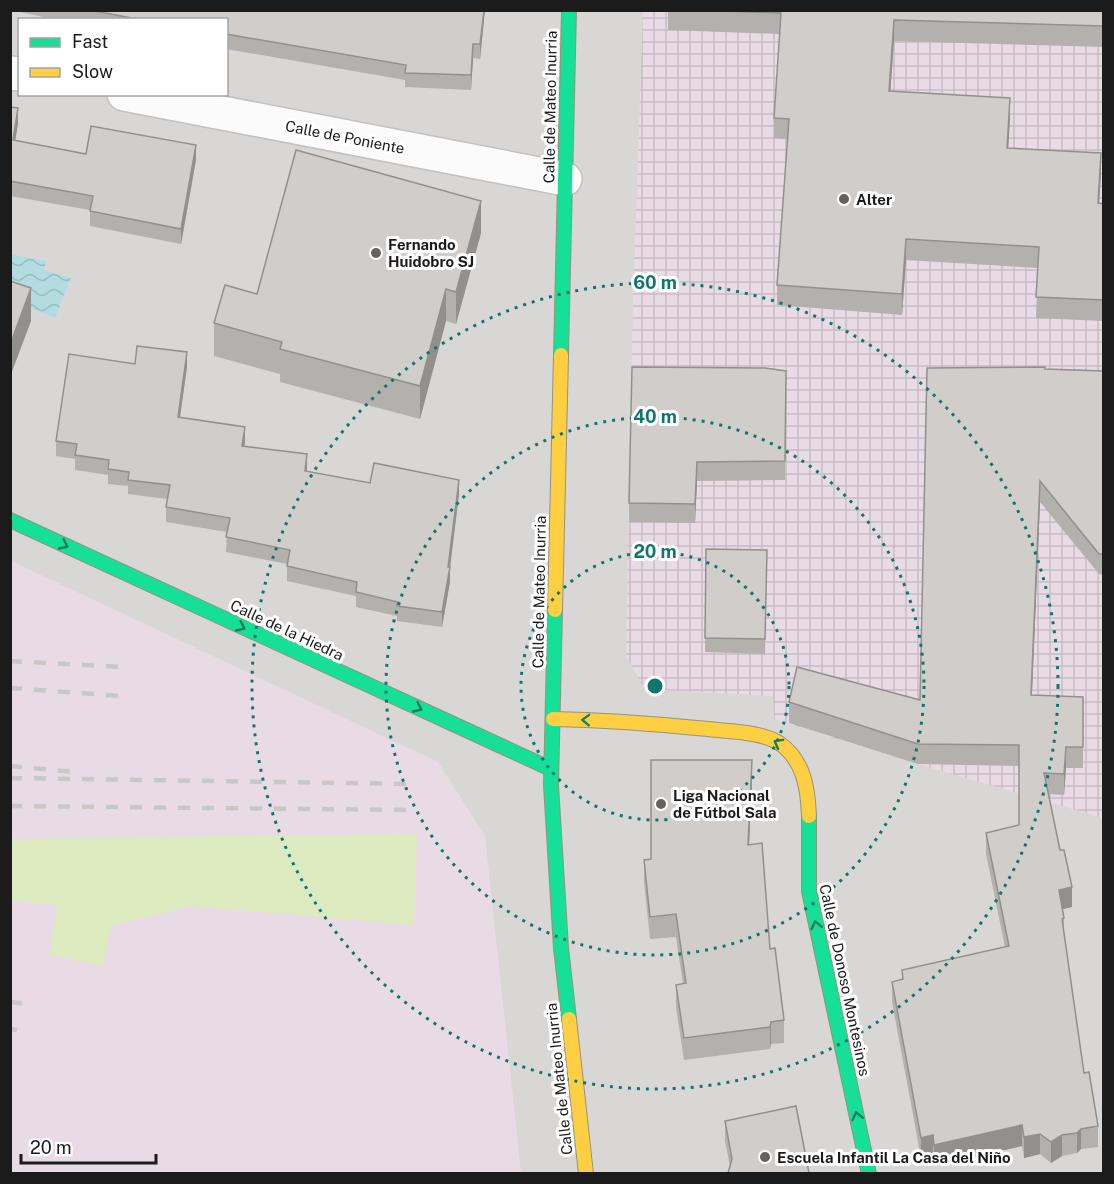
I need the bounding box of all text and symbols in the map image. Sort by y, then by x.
legend [18,18,228,96]
text: Fast [72,31,108,52]
street label: Calle de Mateo Inurria [540,31,560,183]
text: Slow [72,61,113,82]
street label: Calle de Poniente [284,117,406,157]
place label: Alter [856,191,892,208]
marker: Alter [837,192,851,206]
place label: Fernando Huidobro SJ [388,236,474,270]
marker: Fernando Huidobro SJ [369,246,383,260]
text: 60 m [633,272,677,293]
text: 40 m [633,406,677,427]
street label: Calle de Mateo Inurria [529,516,549,668]
one-way arrow [57,538,68,550]
text: 20 m [633,541,677,562]
street label: Calle de la Hiedra [228,596,346,664]
one-way arrow [234,619,245,631]
centre of rings [645,676,665,696]
one-way arrow [411,701,422,713]
one-way arrow [581,713,590,726]
one-way arrow [774,739,784,750]
place label: Liga Nacional de Fútbol Sala [673,787,777,821]
marker: Liga Nacional de Fútbol Sala [654,797,668,811]
street label: Calle de Donoso Montesinos [816,883,874,1077]
one-way arrow [811,921,824,931]
street label: Calle de Mateo Inurria [543,1002,575,1156]
one-way arrow [851,1112,864,1122]
scale bar [21,1127,156,1165]
text: 20 m [30,1137,72,1158]
place label: Escuela Infantil La Casa del Niño [777,1149,1011,1166]
marker: Escuela Infantil La Casa del Niño [758,1150,772,1164]

